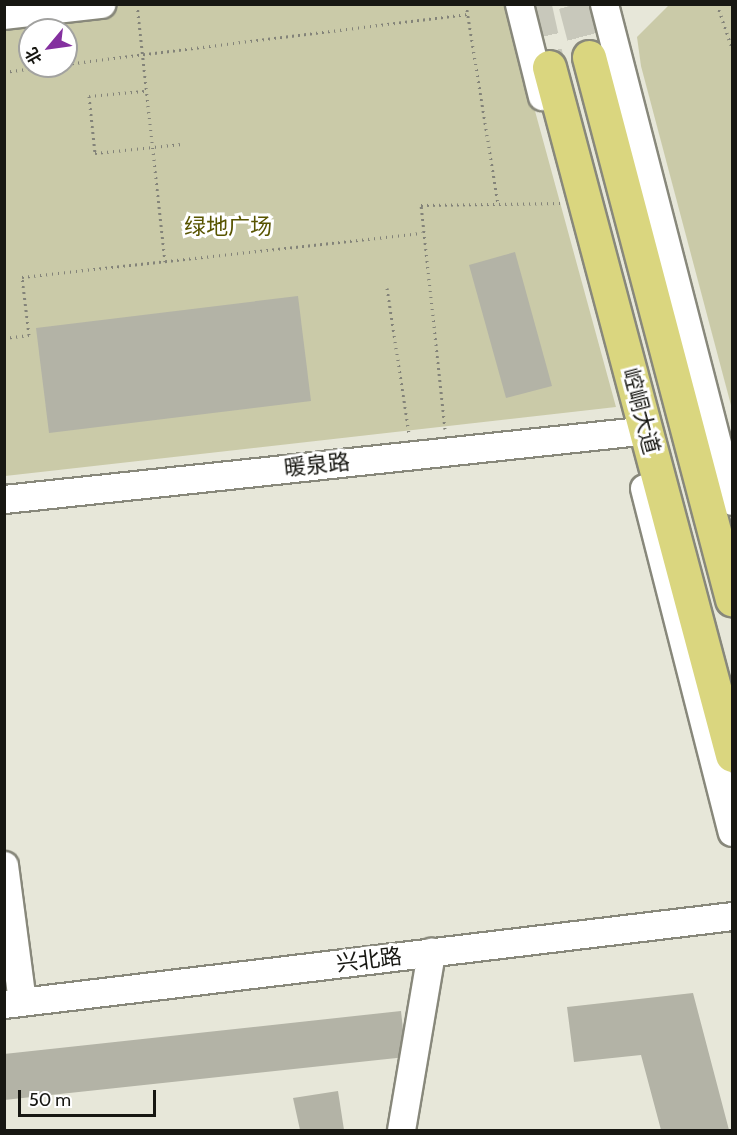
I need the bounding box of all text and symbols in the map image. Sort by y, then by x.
north arrow [18,18,78,78]
text: 北 [21,44,46,68]
park label: 绿地广场 [184,214,272,240]
street label: 崆峒大道 [617,365,665,457]
street label: 暖泉路 [283,448,351,482]
street label: 兴北路 [335,943,403,977]
scale bar [21,1078,159,1116]
text: 50 m [29,1089,71,1111]

